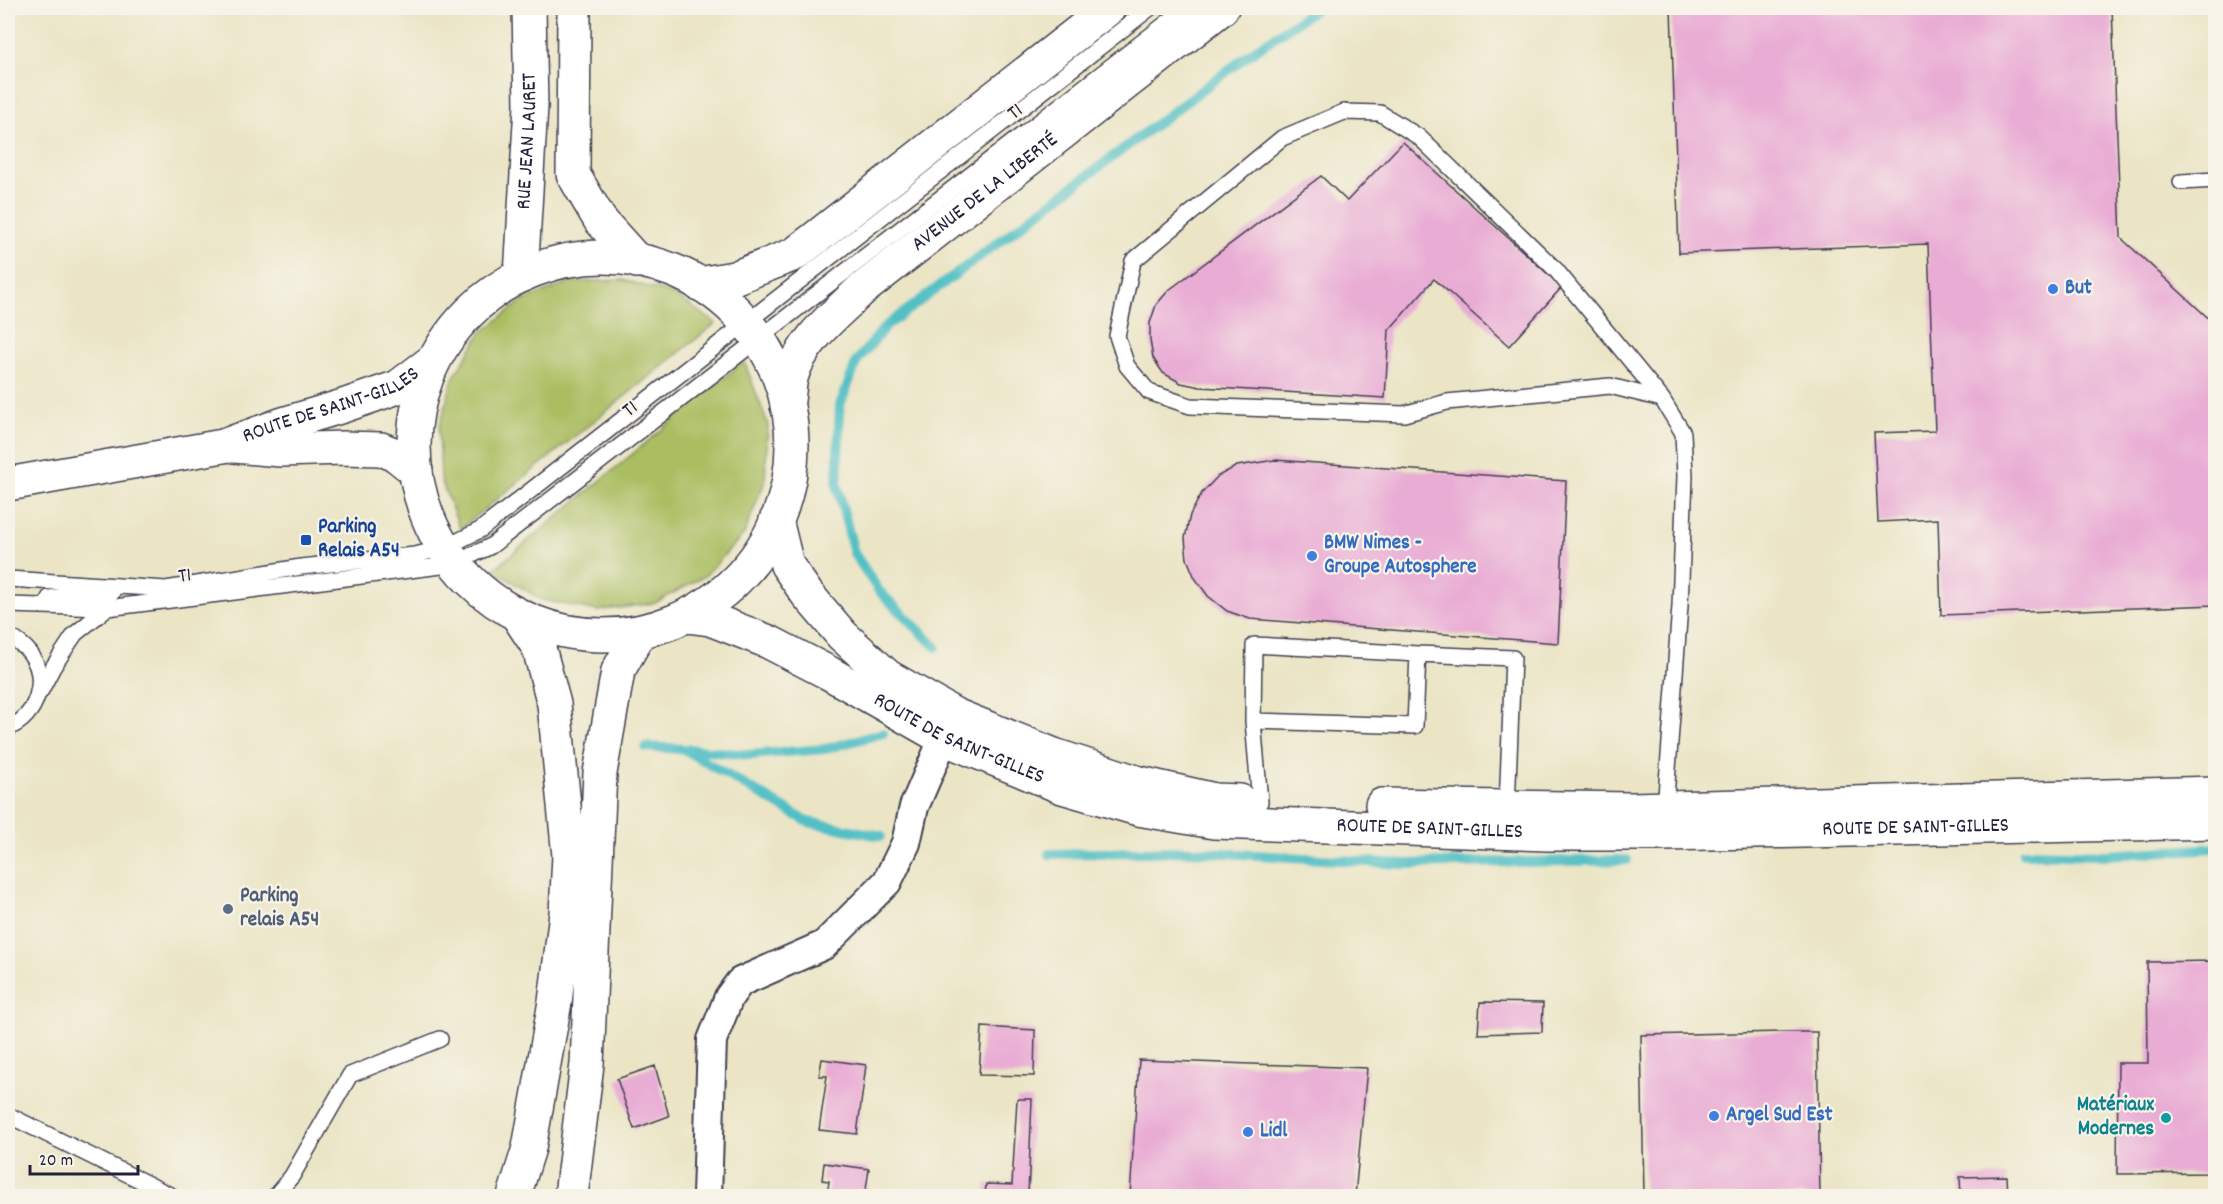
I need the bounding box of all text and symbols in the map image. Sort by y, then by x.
street label: RUE JEAN LAURET [510,72,546,210]
street label: T1 [1002,97,1030,129]
street label: AVENUE DE LA LIBERTÉ [906,126,1065,260]
place label: But [2065,274,2092,304]
marker: But [2046,282,2060,296]
street label: ROUTE DE SAINT-GILLES [239,360,426,452]
street label: T1 [617,394,645,426]
place label: Parking Relais A54 [318,513,400,567]
place label: BMW Nimes - Groupe Autosphere [1324,529,1477,583]
marker: Parking Relais A54 [299,533,313,547]
marker: BMW Nimes - Groupe Autosphere [1305,549,1319,563]
street label: T1 [177,561,193,593]
street label: ROUTE DE SAINT-GILLES [867,686,1049,793]
street label: ROUTE DE SAINT-GILLES [1336,811,1524,848]
street label: ROUTE DE SAINT-GILLES [1822,812,2009,846]
place label: Parking relais A54 [240,882,319,936]
marker: Parking relais A54 [221,902,235,916]
place label: Matériaux Modernes [2077,1091,2154,1145]
place label: Argel Sud Est [1726,1101,1833,1131]
marker: Argel Sud Est [1707,1109,1721,1123]
marker: Matériaux Modernes [2159,1111,2173,1125]
place label: Lidl [1260,1117,1288,1147]
marker: Lidl [1241,1125,1255,1139]
scale bar [30,1138,138,1176]
text: 20 m [39,1149,73,1174]

